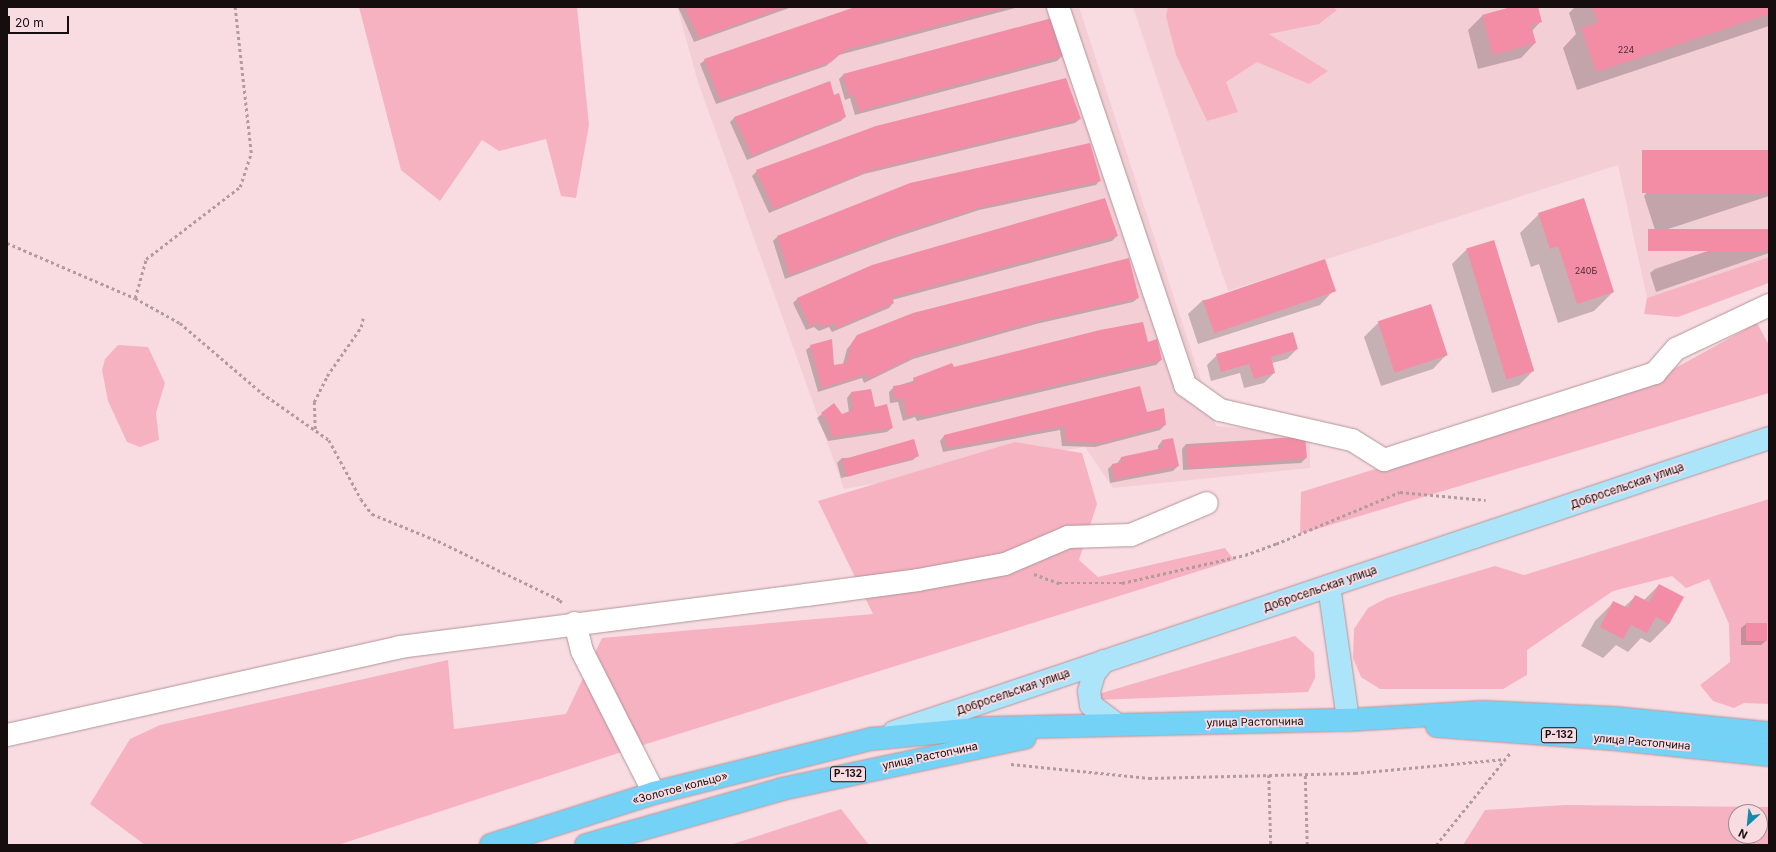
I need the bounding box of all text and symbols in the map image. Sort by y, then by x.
scale bar [10,8,71,34]
text: 20 m [15,15,44,30]
house number: 224 [1618,45,1634,55]
house number: 240Б [1575,266,1597,276]
street label: Добросельская улица [1568,460,1686,512]
street label: Добросельская улица [1261,563,1379,615]
street label: Добросельская улица [954,666,1072,718]
street label: улица Растопчина [1206,715,1304,729]
road number: Р-132 [1540,727,1578,743]
street label: улица Растопчина [1593,731,1691,753]
street label: улица Растопчина [881,739,979,773]
road number: Р-132 [829,766,867,782]
street label: «Золотое кольцо» [631,769,729,807]
north arrow [1728,804,1768,844]
text: N [1736,826,1750,842]

